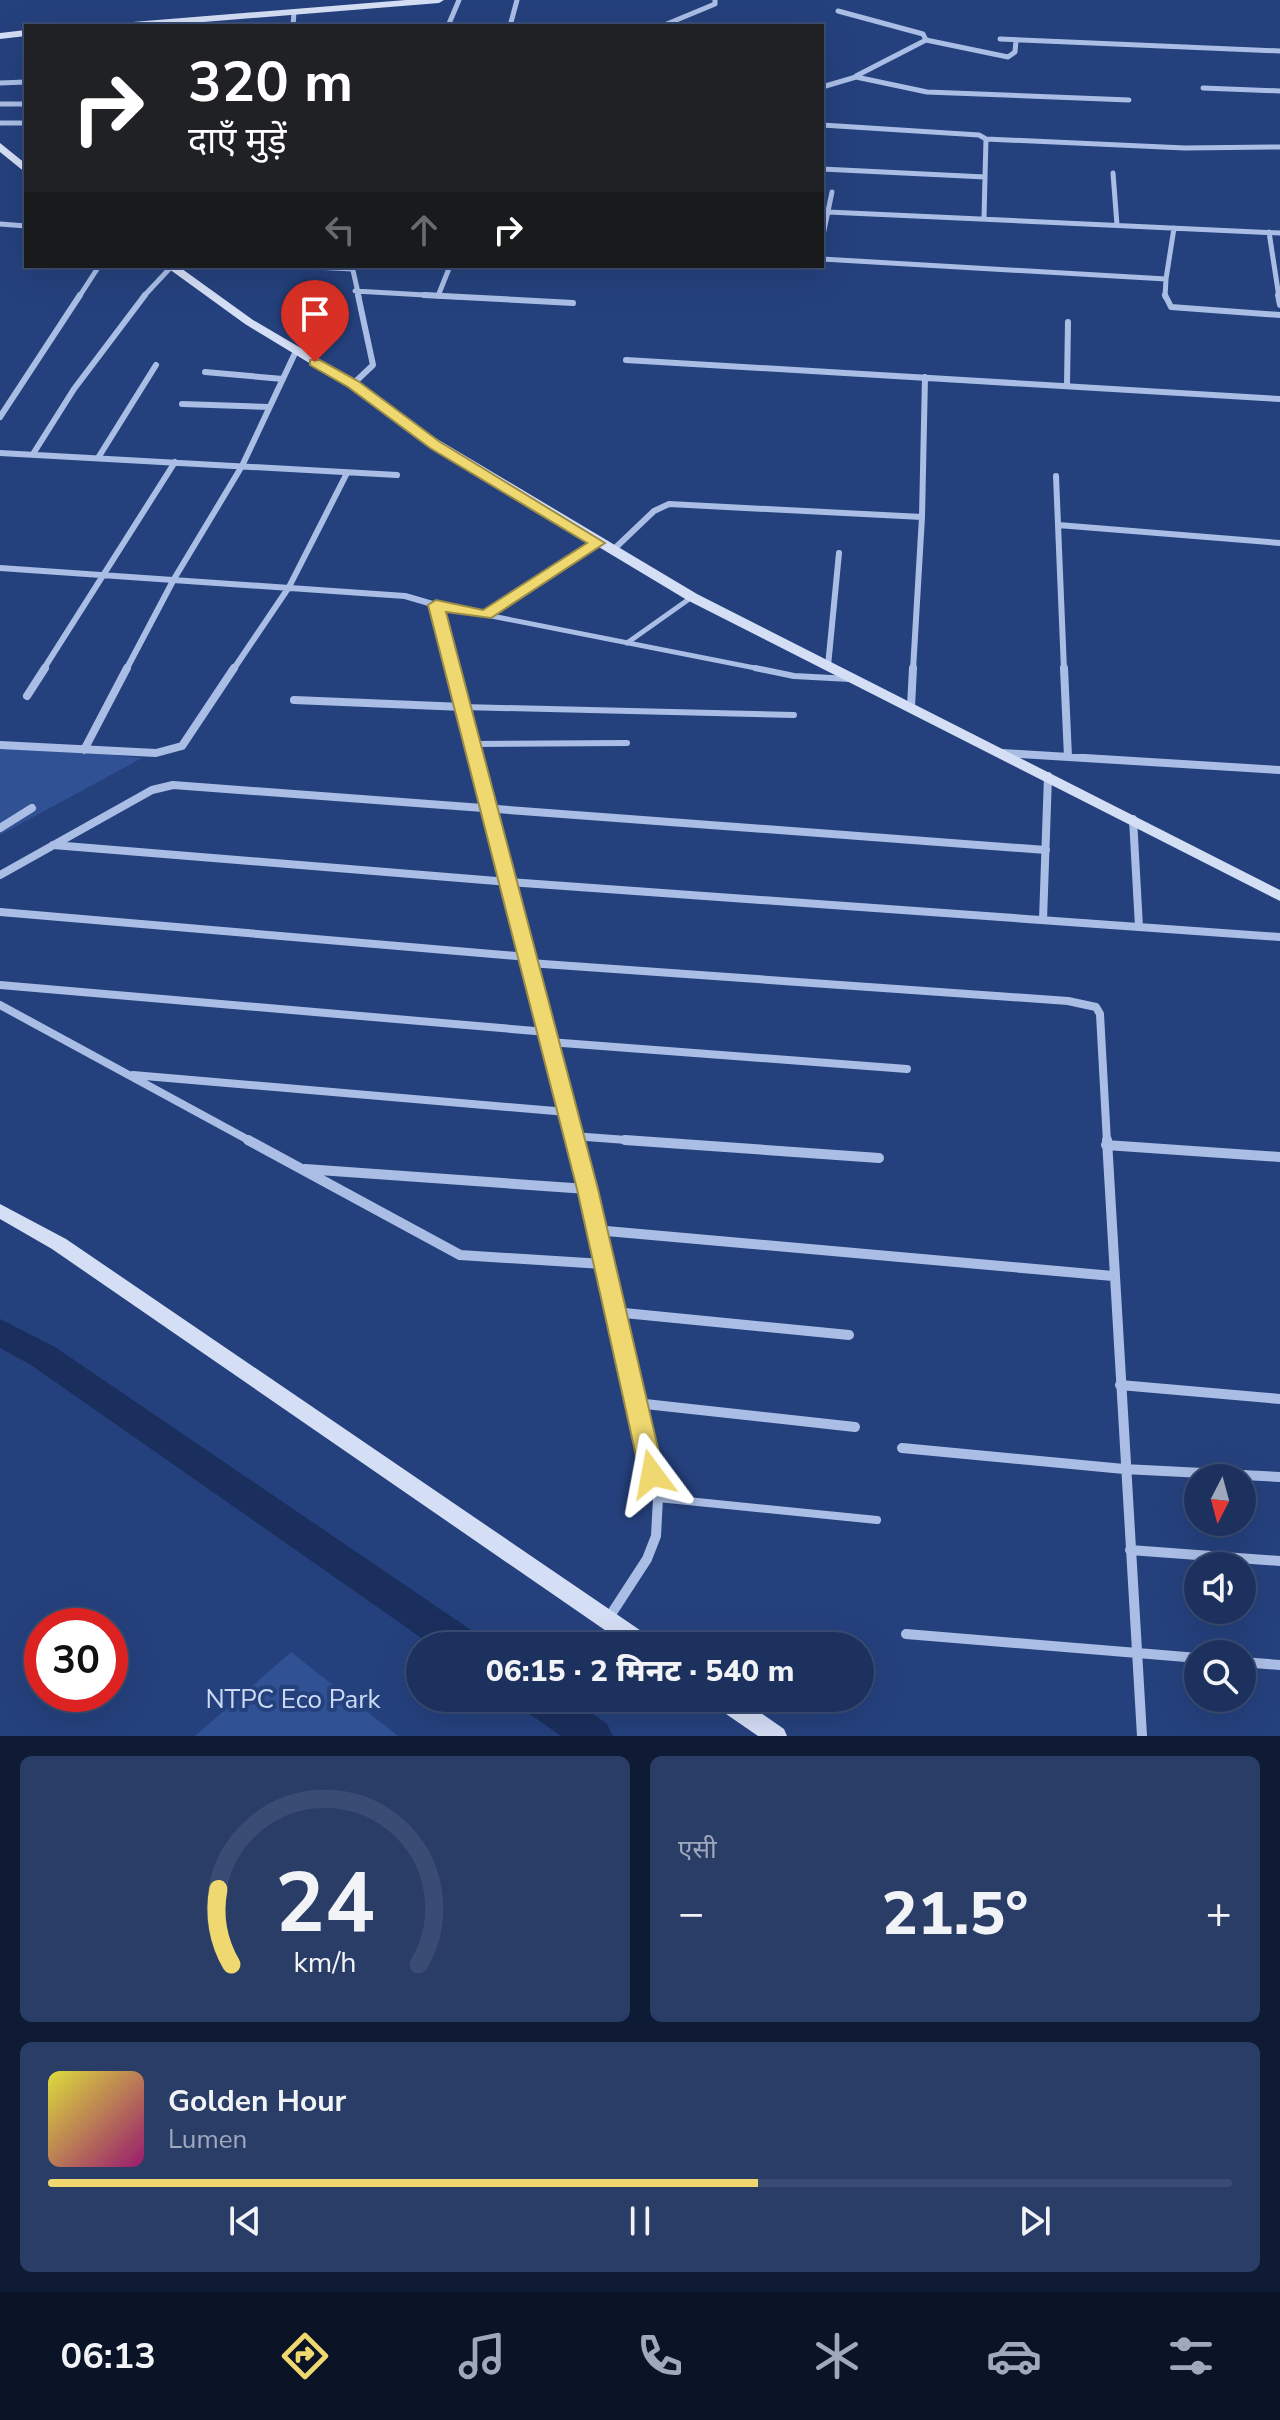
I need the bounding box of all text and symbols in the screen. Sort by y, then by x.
text: 320 m [188,44,353,121]
icon: right [56,56,160,160]
text: दाएँ मुड़ें [188,117,286,166]
icon: left [318,208,362,252]
icon: ahead [402,208,446,252]
icon: right [486,208,530,252]
pin [281,280,349,362]
icon: arrive [293,292,337,336]
position arrow [610,1432,694,1516]
north arrow [1184,1464,1256,1536]
map controls [1184,1464,1256,1712]
button: sound [1184,1552,1256,1624]
speed limit sign: 30 [24,1608,128,1712]
button: search [1184,1640,1256,1712]
text: 06:15 · 2 मिनट · 540 m [486,1651,794,1692]
park label: NTPC Eco Park [205,1682,382,1717]
text: एसी [678,1832,717,1867]
text: 24 [275,1847,375,1960]
text: 21.5° [882,1873,1028,1955]
text: − [678,1884,704,1944]
text: + [1206,1884,1232,1944]
text: km/h [294,1943,356,1982]
text: Golden Hour [168,2081,346,2122]
text: Lumen [168,2122,247,2157]
icon: previous [223,2199,267,2243]
icon: pause [618,2199,662,2243]
icon: next [1013,2199,1057,2243]
icon: directions [277,2328,333,2384]
icon: music [454,2328,510,2384]
icon: phone [632,2328,688,2384]
icon: climate [809,2328,865,2384]
icon: car [986,2328,1042,2384]
icon: filters [1163,2328,1219,2384]
text: 06:13 [61,2332,156,2381]

